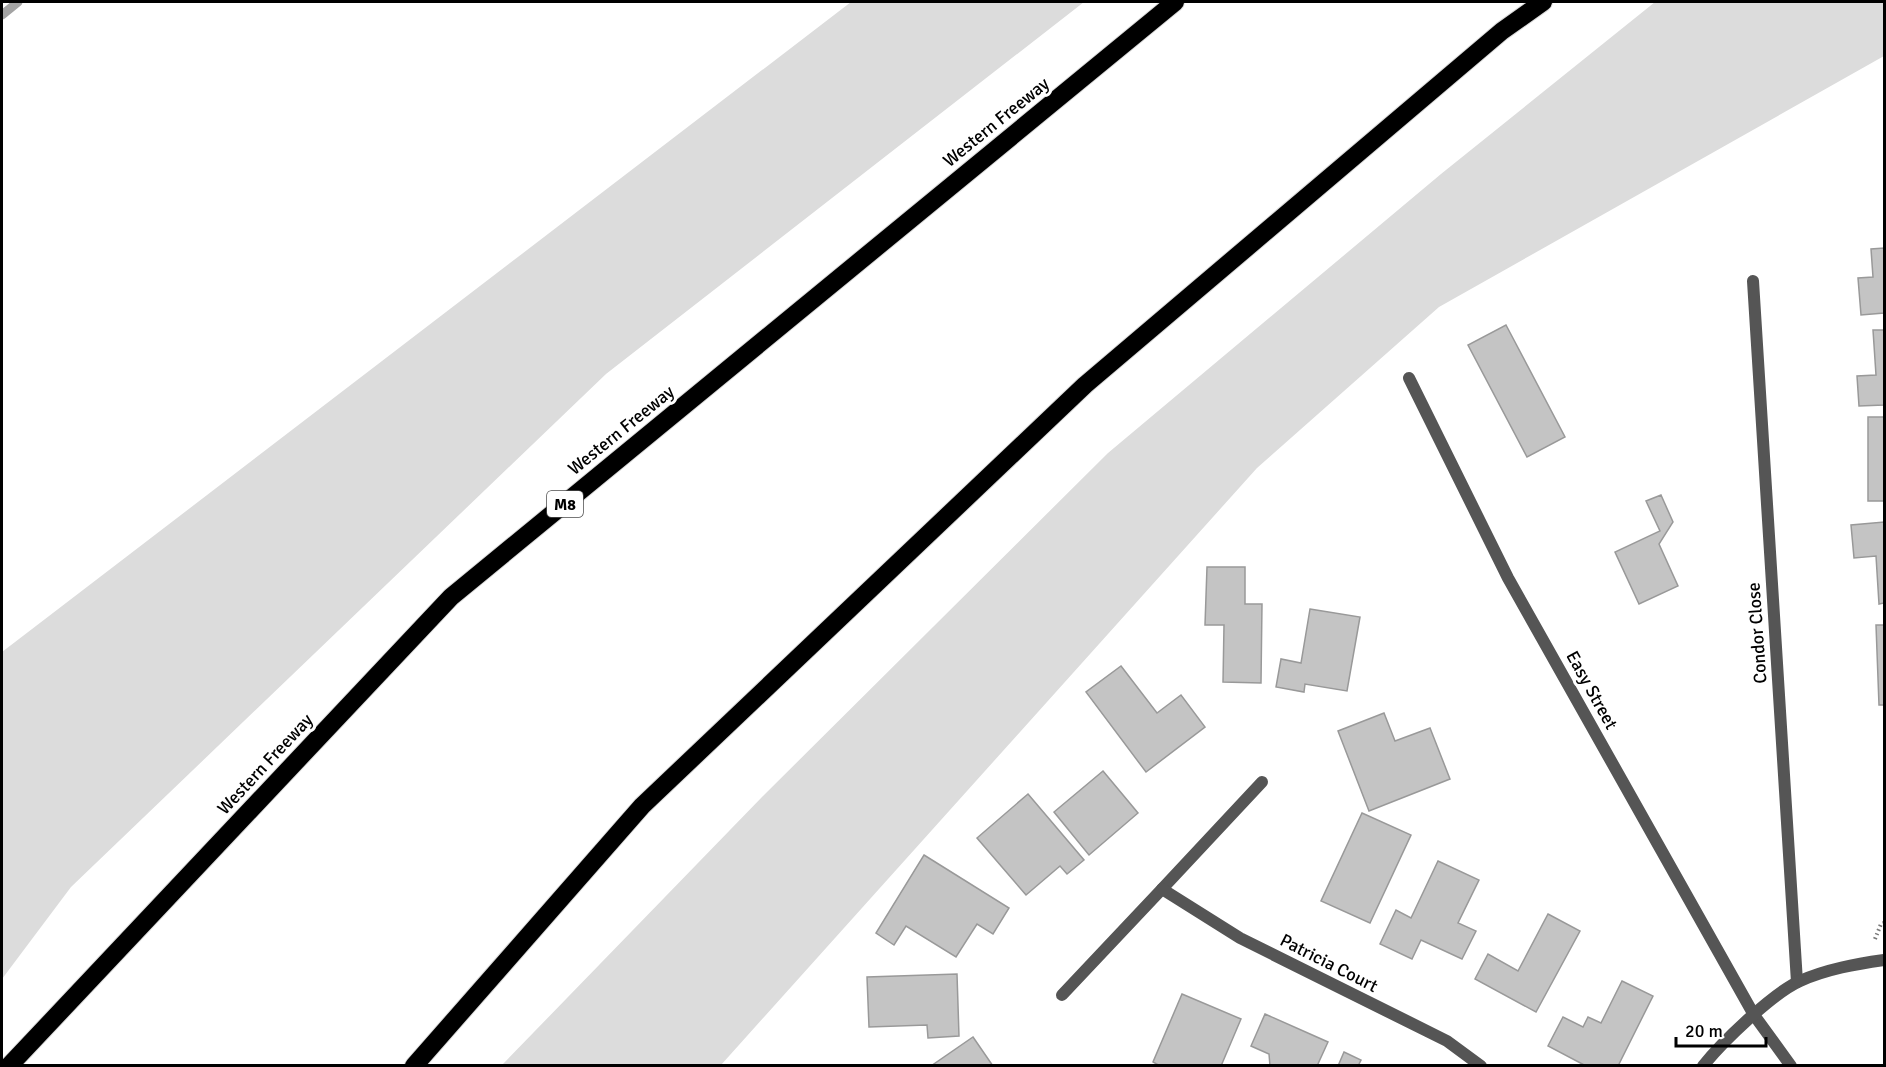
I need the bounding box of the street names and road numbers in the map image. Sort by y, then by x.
street label: Western Freeway [938,72,1054,172]
street label: Western Freeway [563,380,679,480]
road number: M8 [547,491,583,517]
street label: Condor Close [1742,582,1772,684]
street label: Easy Street [1561,647,1623,733]
street label: Western Freeway [213,708,318,819]
street label: Patricia Court [1276,929,1382,997]

